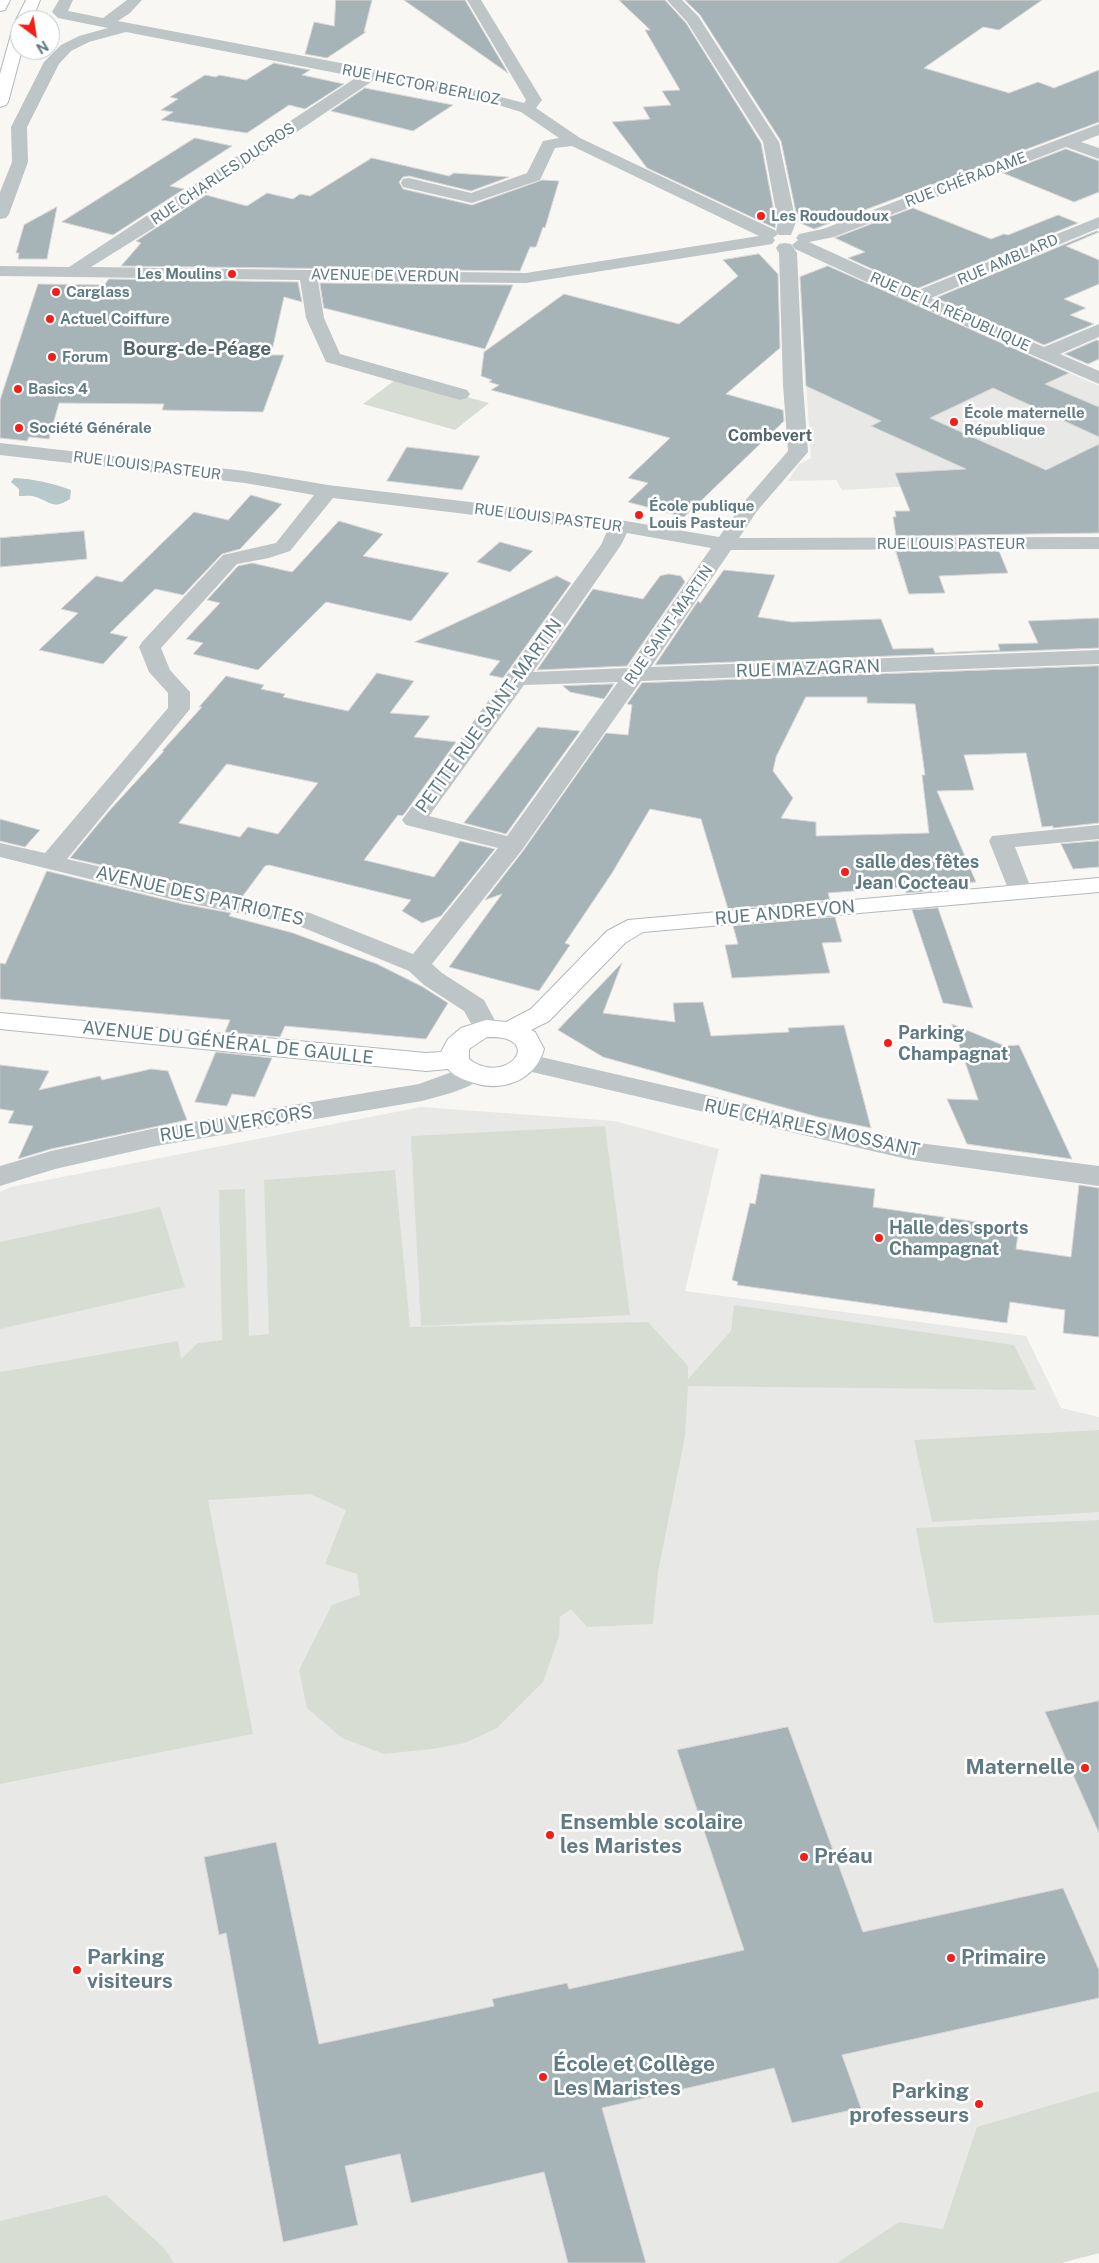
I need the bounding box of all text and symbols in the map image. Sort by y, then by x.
north arrow [10,10,60,60]
text: N [33,37,51,57]
street label: RUE HECTOR BERLIOZ [340,61,502,109]
street label: RUE CHARLES DUCROS [148,119,298,229]
street label: RUE CHÉRADAME [903,149,1029,211]
place label: Les Roudoudoux [771,207,889,225]
marker: Les Roudoudoux [755,210,767,222]
street label: RUE AMBLARD [955,231,1061,289]
place label: Les Moulins [137,265,222,283]
street label: AVENUE DE VERDUN [311,266,459,286]
marker: Les Moulins [226,268,238,280]
street label: RUE DE LA RÉPUBLIQUE [867,269,1033,355]
place label: Carglass [66,283,130,301]
marker: Carglass [50,286,62,298]
place label: Actuel Coiffure [60,310,170,328]
marker: Actuel Coiffure [44,313,56,325]
district label: Bourg-de-Péage [123,338,271,360]
place label: Forum [62,348,108,366]
marker: Forum [46,351,58,363]
place label: Basics 4 [28,380,88,398]
marker: Basics 4 [12,383,24,395]
place label: École maternelle République [964,404,1085,439]
marker: École maternelle République [948,416,960,428]
place label: Société Générale [29,419,152,437]
marker: Société Générale [13,422,25,434]
district label: Combevert [728,426,812,446]
street label: RUE LOUIS PASTEUR [72,448,222,484]
place label: École publique Louis Pasteur [649,497,754,532]
street label: RUE LOUIS PASTEUR [473,500,623,536]
marker: École publique Louis Pasteur [633,509,645,521]
street label: RUE LOUIS PASTEUR [877,535,1025,553]
street label: RUE SAINT-MARTIN [621,562,717,688]
street label: PETITE RUE SAINT-MARTIN [411,615,567,817]
street label: RUE MAZAGRAN [736,656,880,682]
place label: salle des fêtes Jean Cocteau [855,851,979,894]
street label: AVENUE DES PATRIOTES [94,862,306,930]
marker: salle des fêtes Jean Cocteau [839,866,851,878]
street label: RUE ANDREVON [714,896,856,930]
street label: AVENUE DU GÉNÉRAL DE GAULLE [82,1017,374,1069]
place label: Parking Champagnat [898,1022,1008,1064]
marker: Parking Champagnat [882,1037,894,1049]
street label: RUE CHARLES MOSSANT [703,1095,921,1161]
street label: RUE DU VERCORS [158,1101,314,1147]
place label: Halle des sports Champagnat [889,1217,1028,1260]
marker: Halle des sports Champagnat [873,1232,885,1244]
place label: Maternelle [966,1755,1075,1781]
marker: Maternelle [1079,1762,1091,1774]
place label: Ensemble scolaire les Maristes [560,1810,743,1860]
marker: Ensemble scolaire les Maristes [544,1829,556,1841]
place label: Préau [814,1844,873,1870]
marker: Préau [798,1851,810,1863]
place label: Parking visiteurs [87,1945,173,1995]
place label: Primaire [961,1945,1046,1971]
marker: Primaire [945,1952,957,1964]
marker: Parking visiteurs [71,1964,83,1976]
place label: École et Collège Les Maristes [553,2052,715,2102]
marker: École et Collège Les Maristes [537,2071,549,2083]
place label: Parking professeurs [849,2079,969,2129]
marker: Parking professeurs [973,2098,985,2110]

